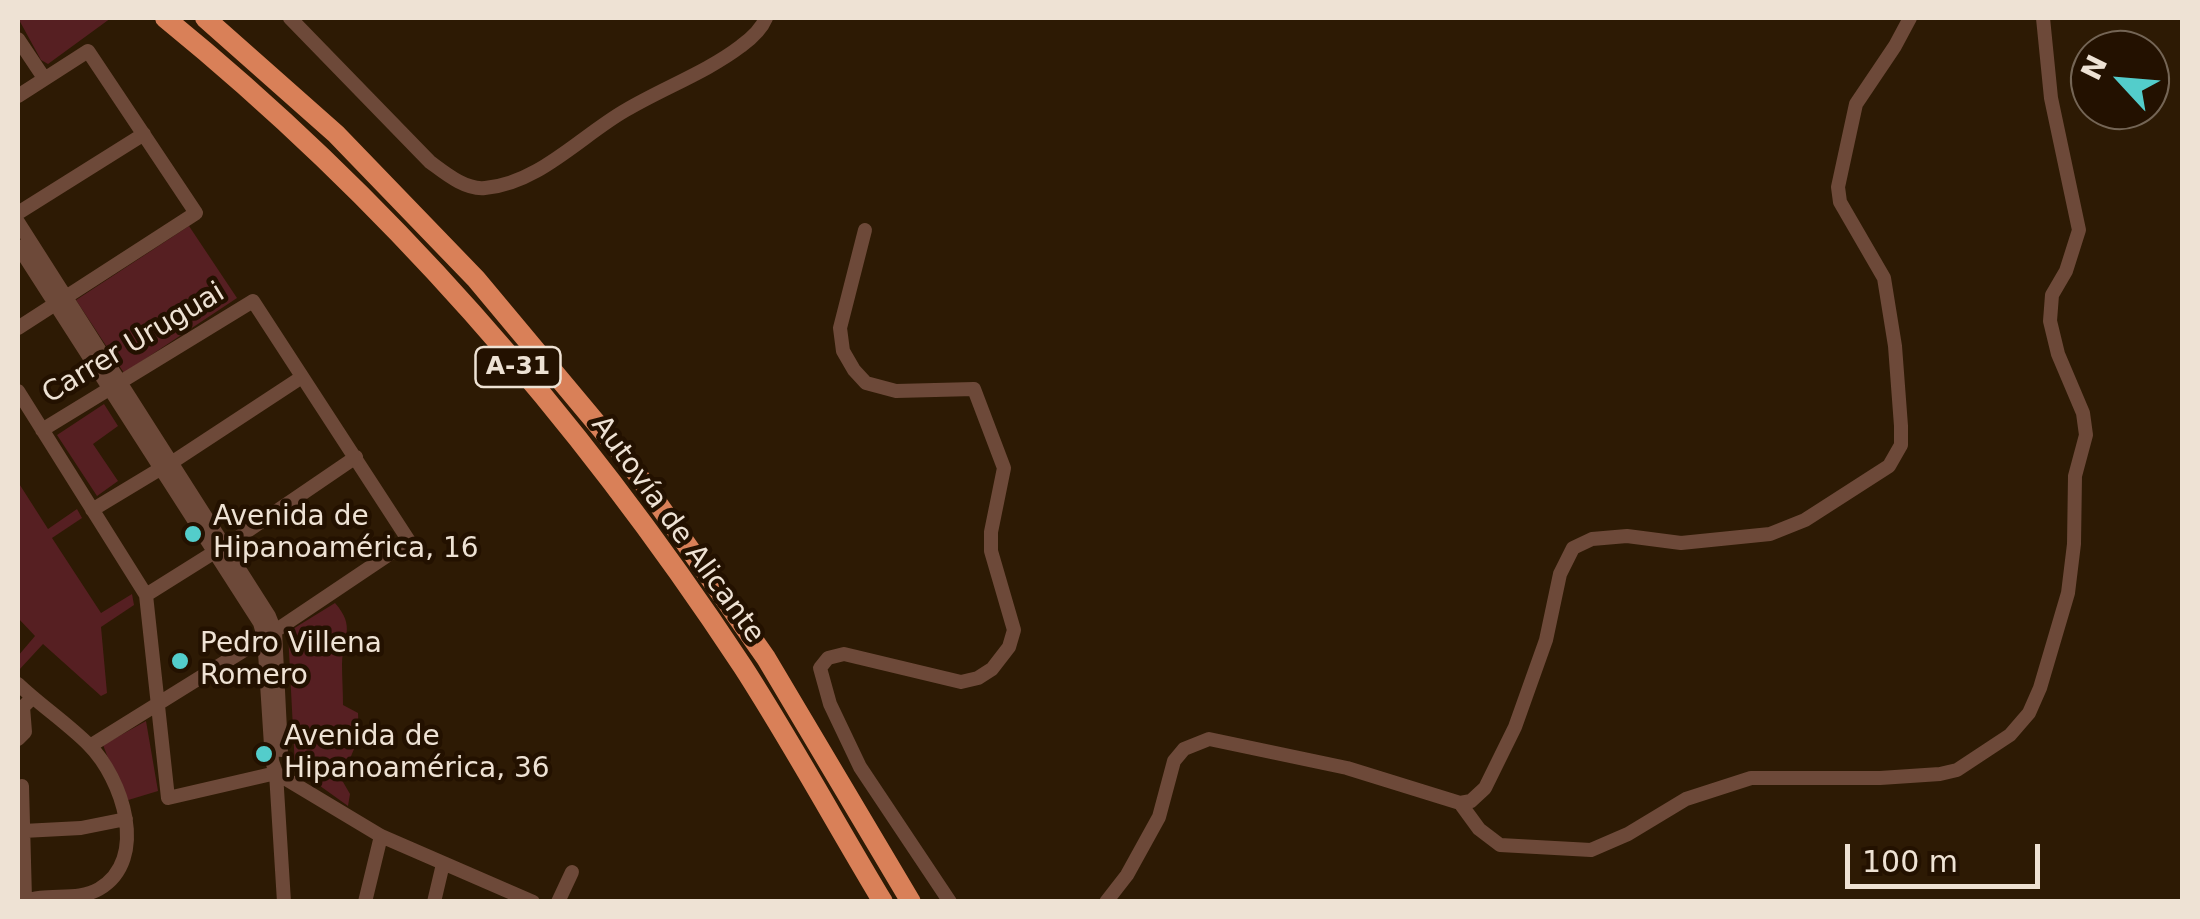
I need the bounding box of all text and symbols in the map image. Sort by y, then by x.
north arrow [2070,30,2170,130]
text: N [2074,50,2114,85]
street label: Carrer Uruguai [37,276,231,412]
road number: A-31 [476,347,560,387]
street label: Autovía de Alicante [583,410,771,650]
place label: Avenida de Hipanoamérica, 16 [213,501,479,567]
marker: Avenida de Hipanoamérica, 16 [182,523,204,545]
place label: Pedro Villena Romero [200,628,382,694]
marker: Pedro Villena Romero [169,650,191,672]
place label: Avenida de Hipanoamérica, 36 [284,721,550,787]
marker: Avenida de Hipanoamérica, 36 [253,743,275,765]
scale bar [1850,824,2045,886]
text: 100 m [1862,844,1958,879]

